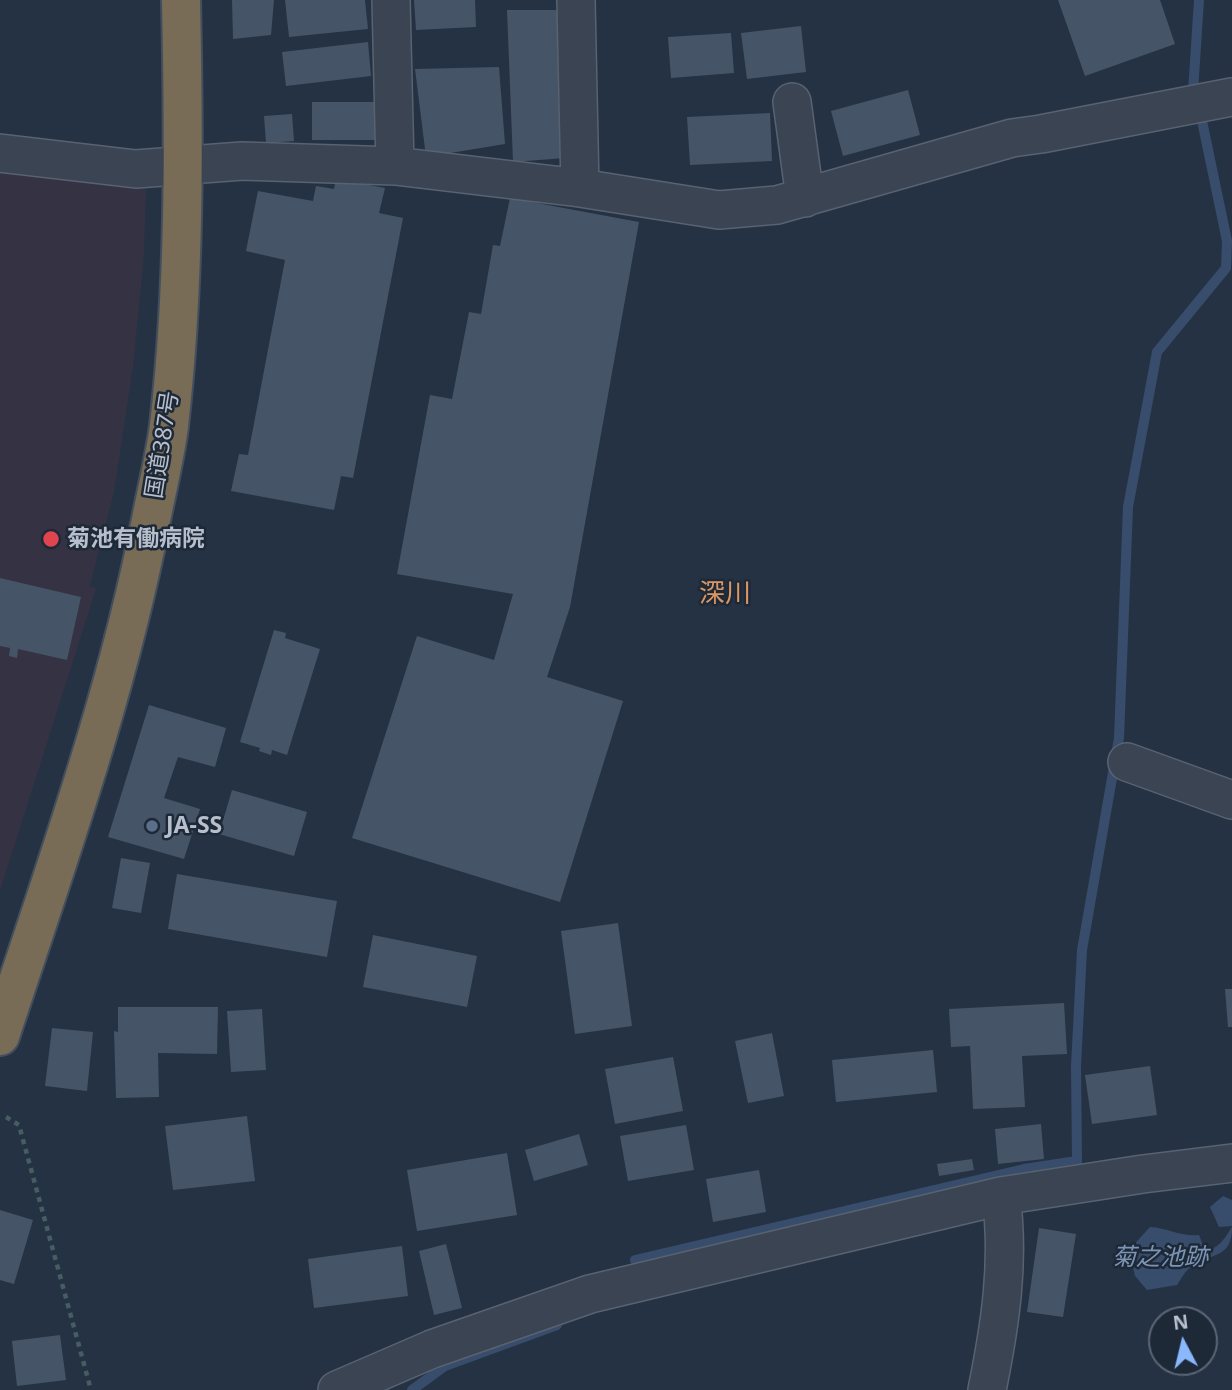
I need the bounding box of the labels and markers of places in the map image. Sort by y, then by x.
place label: 菊池有働病院 [67,525,205,553]
marker: 菊池有働病院 [41,529,61,549]
place label: JA-SS [166,812,222,840]
marker: JA-SS [144,818,160,834]

